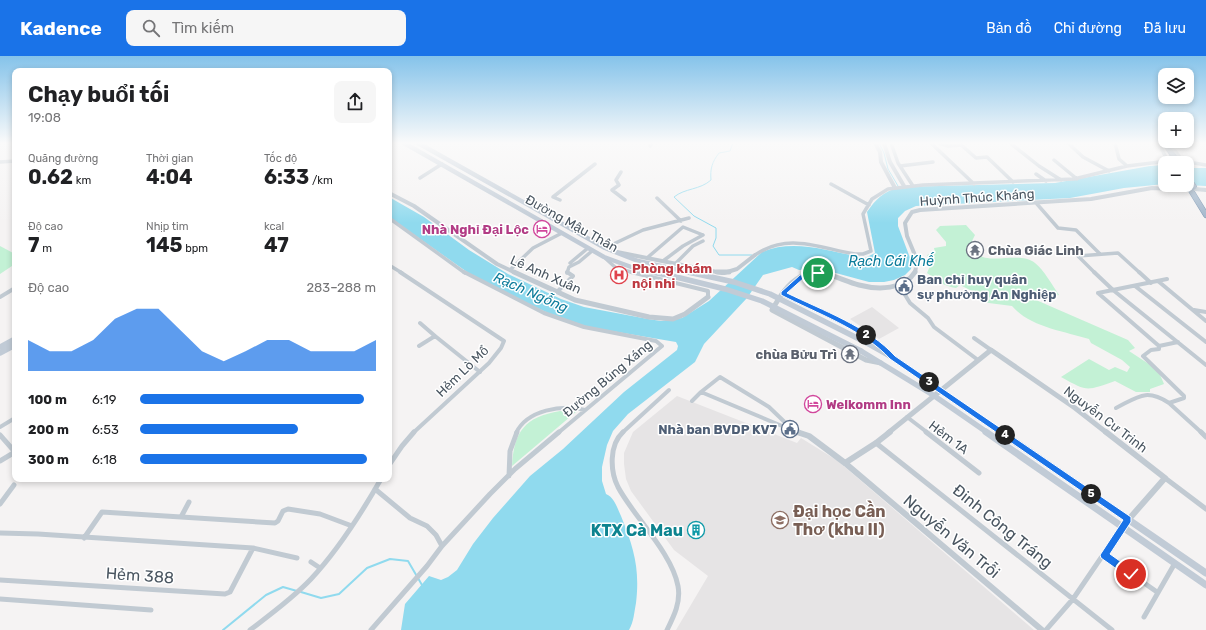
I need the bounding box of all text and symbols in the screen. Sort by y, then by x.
search box [126,10,406,46]
text: Kadence [20,17,102,40]
icon: search [140,17,162,39]
text: Tìm kiếm [172,19,234,37]
text: Bản đồ [986,20,1032,37]
text: Chỉ đường [1054,20,1122,37]
text: Đã lưu [1144,20,1186,37]
map controls [1158,68,1194,192]
button: layers [1158,68,1194,104]
text: Chạy buổi tối [28,81,169,108]
button: share [334,81,376,123]
text: 19:08 [28,110,61,125]
button: + [1158,112,1194,148]
text: Quãng đường [28,152,98,165]
text: Thời gian [146,152,193,165]
text: Tốc độ [264,152,297,165]
button: − [1158,156,1194,192]
text: 0.62 [28,165,73,189]
text: 4:04 [146,165,193,189]
text: 6:33 [264,165,309,189]
text: km [73,174,91,187]
text: /km [309,174,333,187]
street label: Huỳnh Thúc Kháng [919,186,1035,210]
street label: Đường Mậu Thân [522,192,621,256]
hotel icon: Nhà Nghỉ Đại Lộc [532,219,552,239]
text: Độ cao [28,220,63,233]
text: Nhịp tim [146,220,189,233]
text: kcal [264,220,284,233]
place label: Nhà Nghỉ Đại Lộc [422,222,529,237]
text: 7 [28,233,39,257]
text: 145 [146,233,183,257]
text: 47 [264,233,289,257]
temple icon: Chùa Giác Linh [965,240,985,260]
text: m [39,242,52,255]
text: bpm [183,242,208,255]
place label: Chùa Giác Linh [988,243,1084,258]
street label: Lê Anh Xuân [508,252,583,297]
water label: Rạch Cái Khế [848,252,934,270]
pin [801,256,835,290]
place label: Phòng khám nội nhi [632,261,712,291]
icon: arrive [807,262,829,284]
hospital icon: Phòng khám nội nhi [609,265,629,285]
water label: Rạch Ngỗng [491,268,571,316]
place label: Ban chỉ huy quân sự phường An Nghiệp [917,272,1056,302]
public building icon: Ban chỉ huy quân sự phường An Nghiệp [894,276,914,296]
text: Độ cao [28,280,69,295]
text: 283–288 m [306,280,376,295]
pin: 2 [856,325,876,345]
text: 2 [862,328,870,341]
street label: Đường Búng Xáng [560,337,655,421]
street label: Hẻm Lò Mổ [433,343,492,400]
temple icon: chùa Bửu Trì [840,344,860,364]
place label: chùa Bửu Trì [756,347,837,362]
pin: 3 [919,372,939,392]
text: 3 [925,375,933,388]
street label: Nguyễn Cư Trinh [1060,383,1151,456]
text: 100 m [28,392,67,407]
text: 6:19 [92,392,116,407]
hotel icon: Welkomm Inn [803,394,823,414]
place label: Welkomm Inn [826,397,911,412]
street label: Hẻm 1A [926,418,972,457]
public building icon: Nhà ban BVDP KV7 [780,419,800,439]
text: 200 m [28,422,69,437]
text: 6:53 [92,422,119,437]
place label: Nhà ban BVDP KV7 [658,422,778,437]
pin: 4 [995,425,1015,445]
text: 4 [1001,428,1009,441]
text: 300 m [28,452,69,467]
text: 6:18 [92,452,117,467]
street label: Đinh Công Tráng [949,480,1056,572]
pin: 5 [1081,484,1101,504]
text: 5 [1087,487,1095,500]
street label: Nguyễn Văn Trỗi [900,490,1004,582]
place label: Đại học Cần Thơ (khu II) [793,500,886,539]
school or university icon: Đại học Cần Thơ (khu II) [770,510,790,530]
building icon: KTX Cà Mau [686,520,706,540]
place label: KTX Cà Mau [591,521,683,540]
pin [1114,557,1148,591]
icon: check [1120,563,1142,585]
street label: Hẻm 388 [105,564,175,587]

